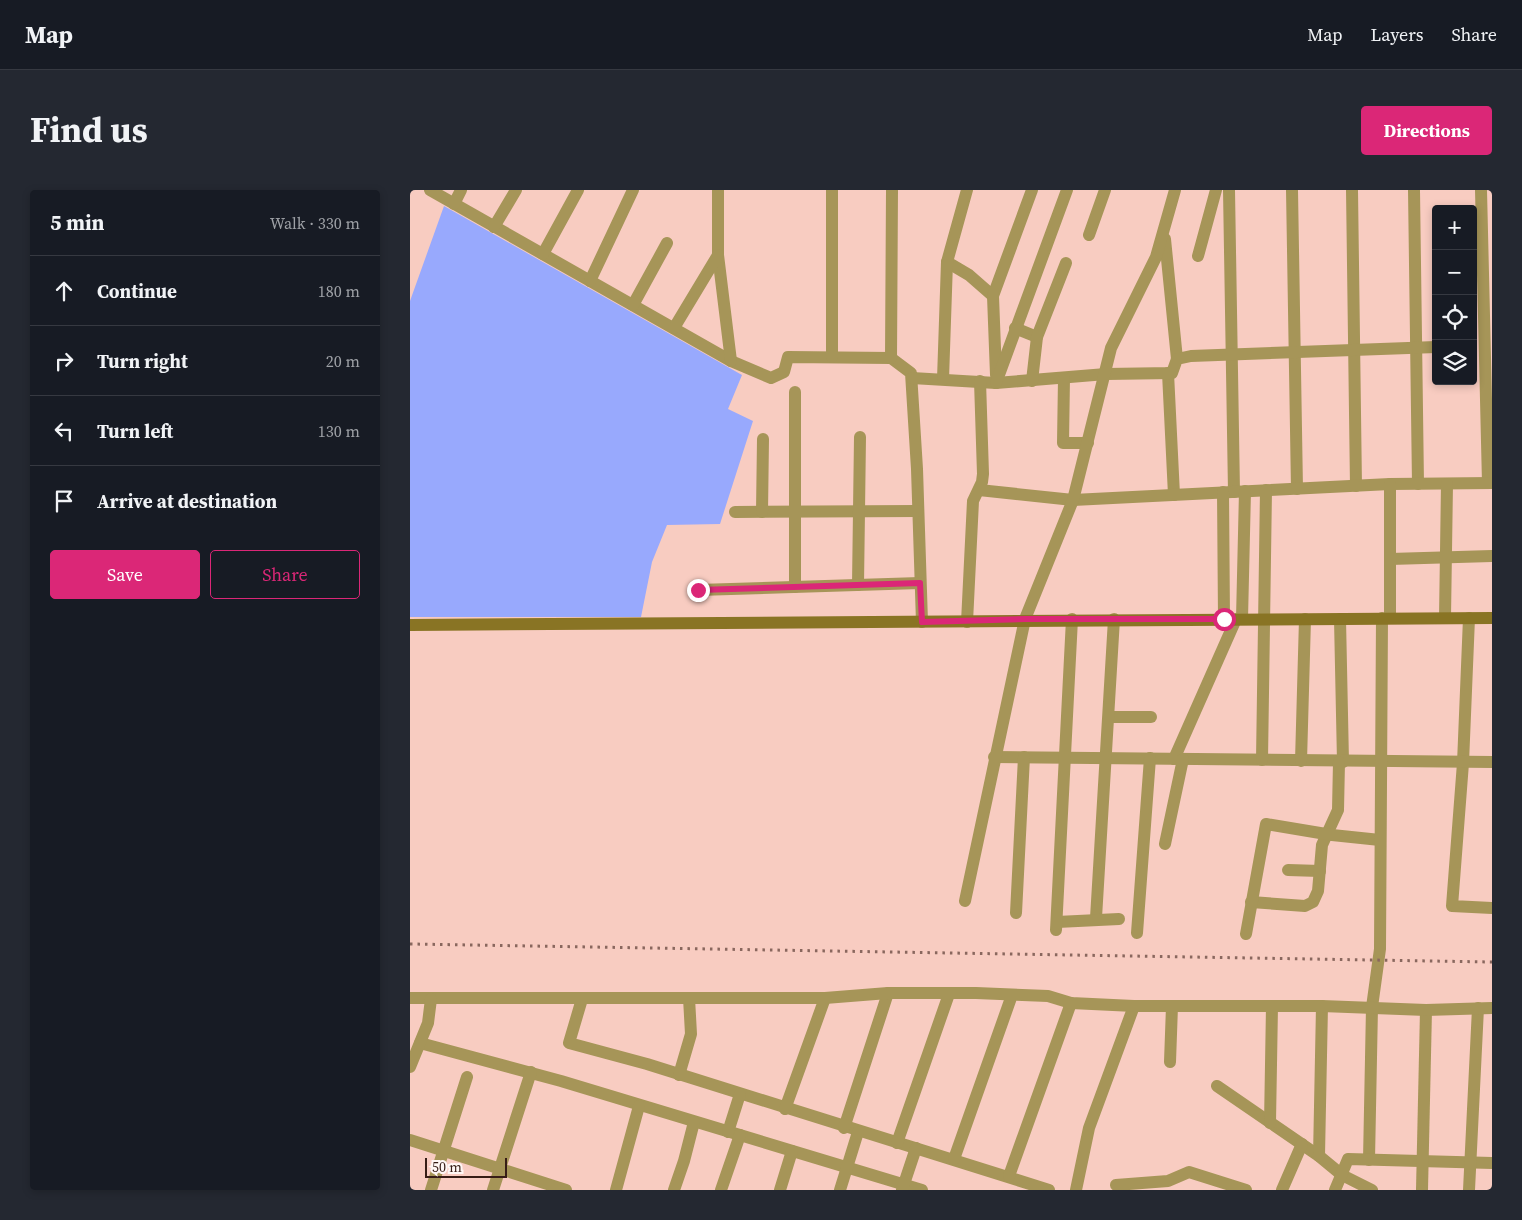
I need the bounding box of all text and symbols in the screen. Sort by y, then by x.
text: Map [25,18,73,51]
text: Map [1307,22,1342,47]
text: Layers [1370,22,1423,47]
text: Share [1451,22,1497,47]
text: Find us [30,106,148,154]
button: Directions [1361,106,1492,155]
map controls [1432,205,1477,385]
button: + [1432,205,1477,250]
text: 5 min [50,208,105,237]
text: Walk · 330 m [270,212,360,234]
button: − [1432,250,1477,295]
icon: ahead [50,277,78,305]
text: Continue [97,278,177,304]
text: 180 m [318,280,360,302]
button: locate [1432,295,1477,340]
button: layers [1432,340,1477,385]
icon: right [50,347,78,375]
text: Turn right [97,348,188,374]
text: 20 m [326,350,360,372]
icon: left [50,417,78,445]
text: Turn left [97,418,173,444]
text: 130 m [318,420,360,442]
icon: arrive [50,487,78,515]
text: Arrive at destination [97,488,277,514]
button: Save [50,550,200,599]
button: Share [210,550,360,599]
route end [687,579,710,602]
route start [1213,608,1236,631]
scale bar [425,1155,508,1178]
text: 50 m [432,1157,462,1177]

